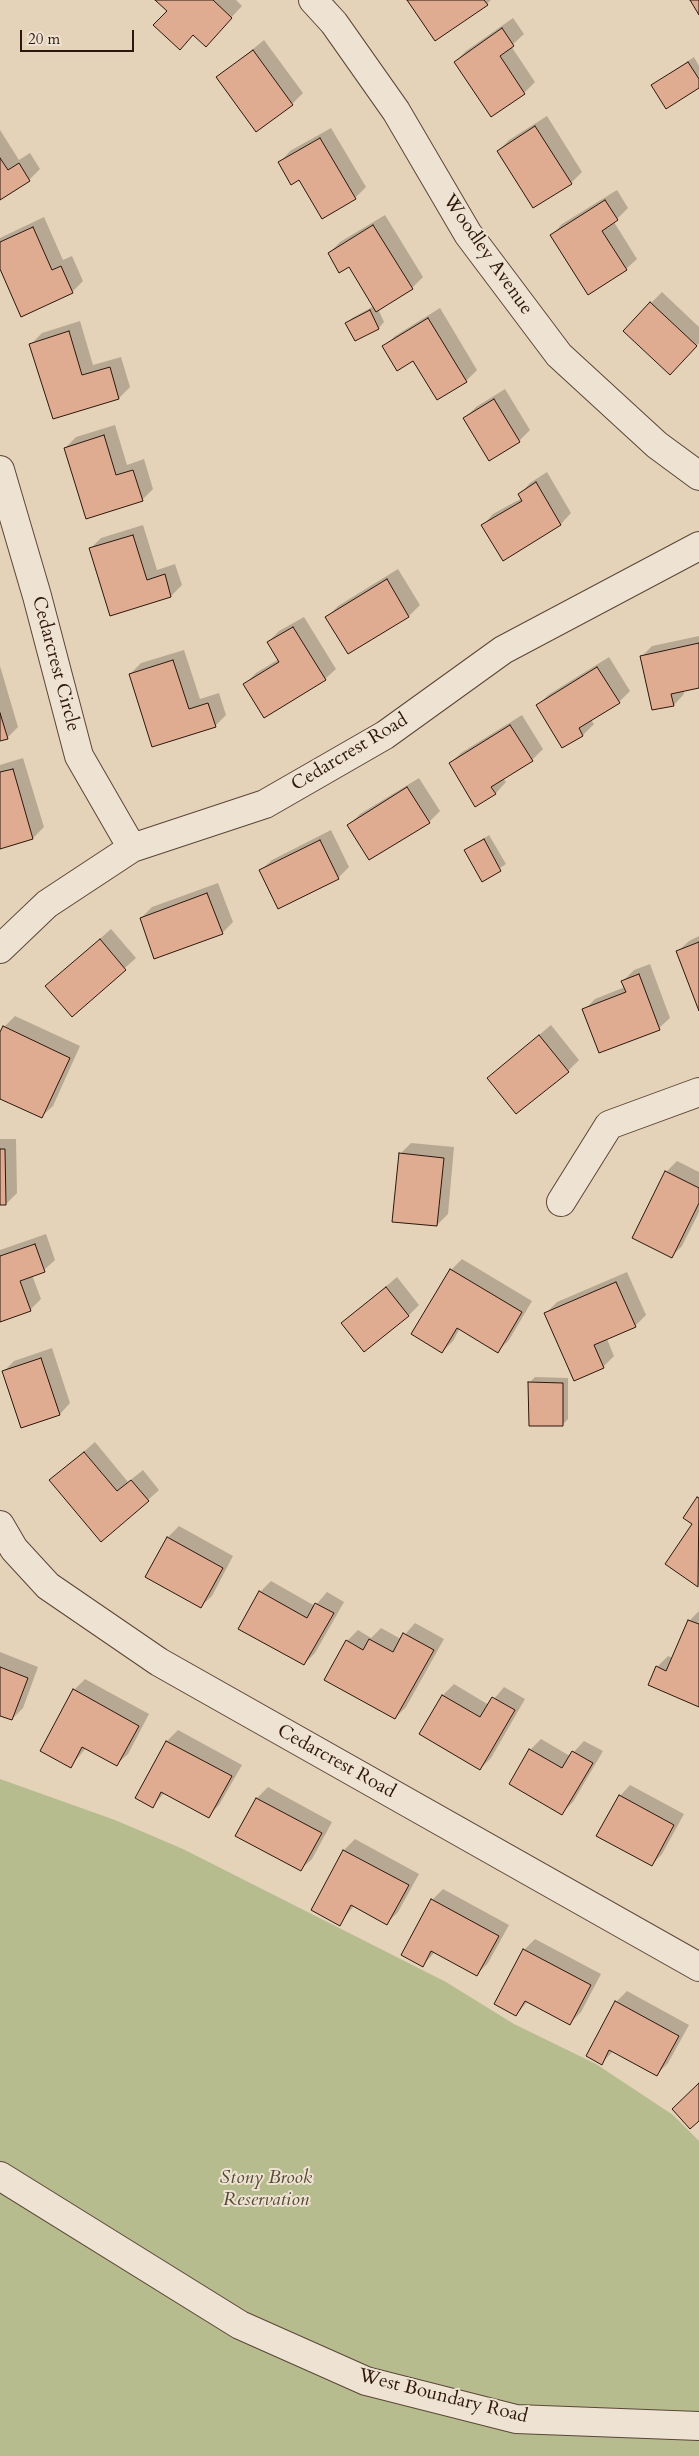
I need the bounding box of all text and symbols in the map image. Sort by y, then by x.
scale bar [22,20,136,52]
text: 20 m [28,29,60,49]
street label: Woodley Avenue [437,190,537,320]
street label: Cedarcrest Circle [26,594,84,734]
street label: Cedarcrest Road [288,709,412,797]
street label: Cedarcrest Road [273,1720,399,1804]
park label: Stony Brook Reservation [220,2168,312,2212]
street label: West Boundary Road [356,2365,530,2429]

